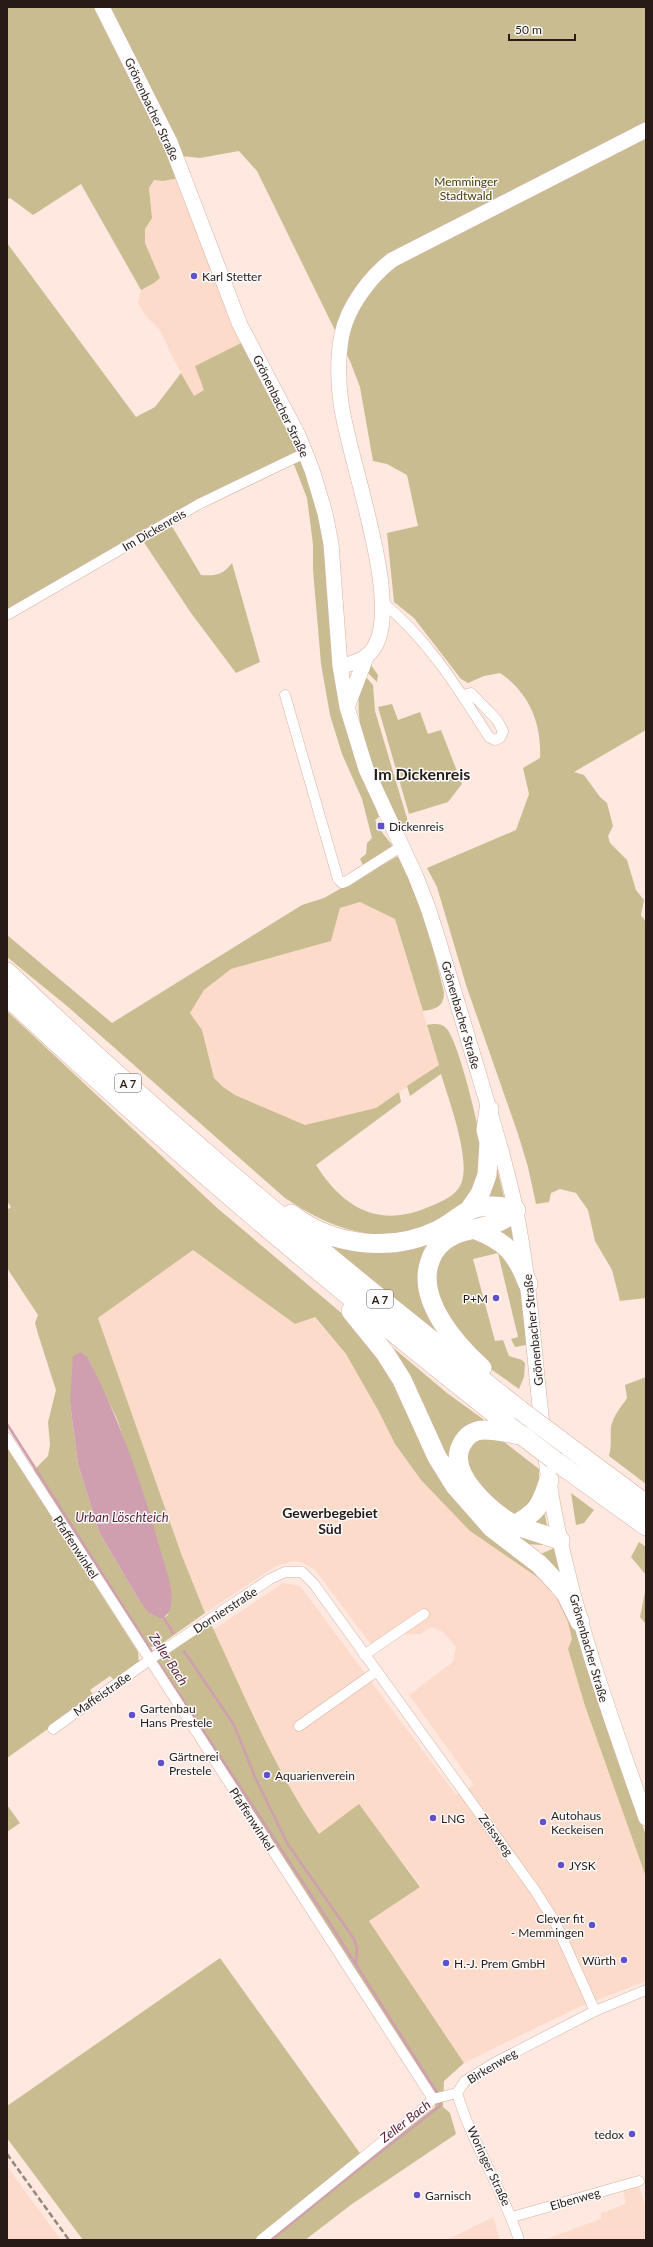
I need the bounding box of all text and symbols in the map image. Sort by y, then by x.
scale bar [509,16,575,42]
text: 50 m [515,22,542,37]
street label: Grönenbacher Straße [122,55,182,163]
park label: Memminger Stadtwald [434,174,498,203]
place label: Karl Stetter [202,269,262,284]
marker: Karl Stetter [189,271,199,281]
street label: Grönenbacher Straße [250,352,312,460]
street label: Im Dickenreis [119,506,189,554]
district label: Im Dickenreis [374,764,470,783]
place label: Dickenreis [389,819,444,834]
marker: Dickenreis [376,821,386,831]
street label: Grönenbacher Straße [438,959,484,1071]
road number: A 7 [115,1074,141,1092]
street label: Grönenbacher Straße [520,1273,546,1387]
road number: A 7 [367,1290,393,1308]
place label: P+M [463,1291,488,1306]
marker: P+M [491,1293,501,1303]
district label: Gewerbegebiet Süd [282,1504,379,1537]
water label: Urban Löschteich [75,1509,169,1525]
street label: Pfaffenwinkel [50,1513,102,1581]
street label: Dornierstraße [190,1584,260,1636]
street label: Grönenbacher Straße [566,1592,612,1704]
water label: Zeller Bach [146,1629,192,1688]
street label: Maffeistraße [70,1669,134,1719]
place label: Gartenbau Hans Prestele [140,1701,212,1730]
marker: Gartenbau Hans Prestele [127,1710,137,1720]
place label: Gärtnerei Prestele [169,1749,219,1778]
marker: Gärtnerei Prestele [156,1758,166,1768]
place label: Aquarienverein [275,1768,355,1783]
marker: Aquarienverein [262,1770,272,1780]
street label: Pfaffenwinkel [226,1785,278,1853]
place label: Autohaus Keckeisen [551,1808,604,1837]
place label: LNG [441,1811,465,1826]
street label: Zeissweg [476,1811,516,1859]
marker: LNG [428,1813,438,1823]
marker: Autohaus Keckeisen [538,1817,548,1827]
place label: JYSK [569,1858,596,1873]
marker: JYSK [556,1860,566,1870]
place label: Clever fit - Memmingen [511,1911,585,1940]
marker: Clever fit - Memmingen [587,1920,597,1930]
place label: Würth [582,1953,616,1968]
marker: Würth [619,1955,629,1965]
place label: H.-J. Prem GmbH [454,1956,545,1971]
marker: H.-J. Prem GmbH [441,1958,451,1968]
street label: Birkenweg [464,2045,520,2087]
water label: Zeller Bach [376,2096,433,2146]
street label: Woringer Straße [464,2124,514,2208]
place label: tedox [594,2127,624,2142]
marker: tedox [627,2129,637,2139]
street label: Eibenweg [548,2185,602,2213]
place label: Garnisch [425,2188,471,2203]
marker: Garnisch [412,2190,422,2200]

